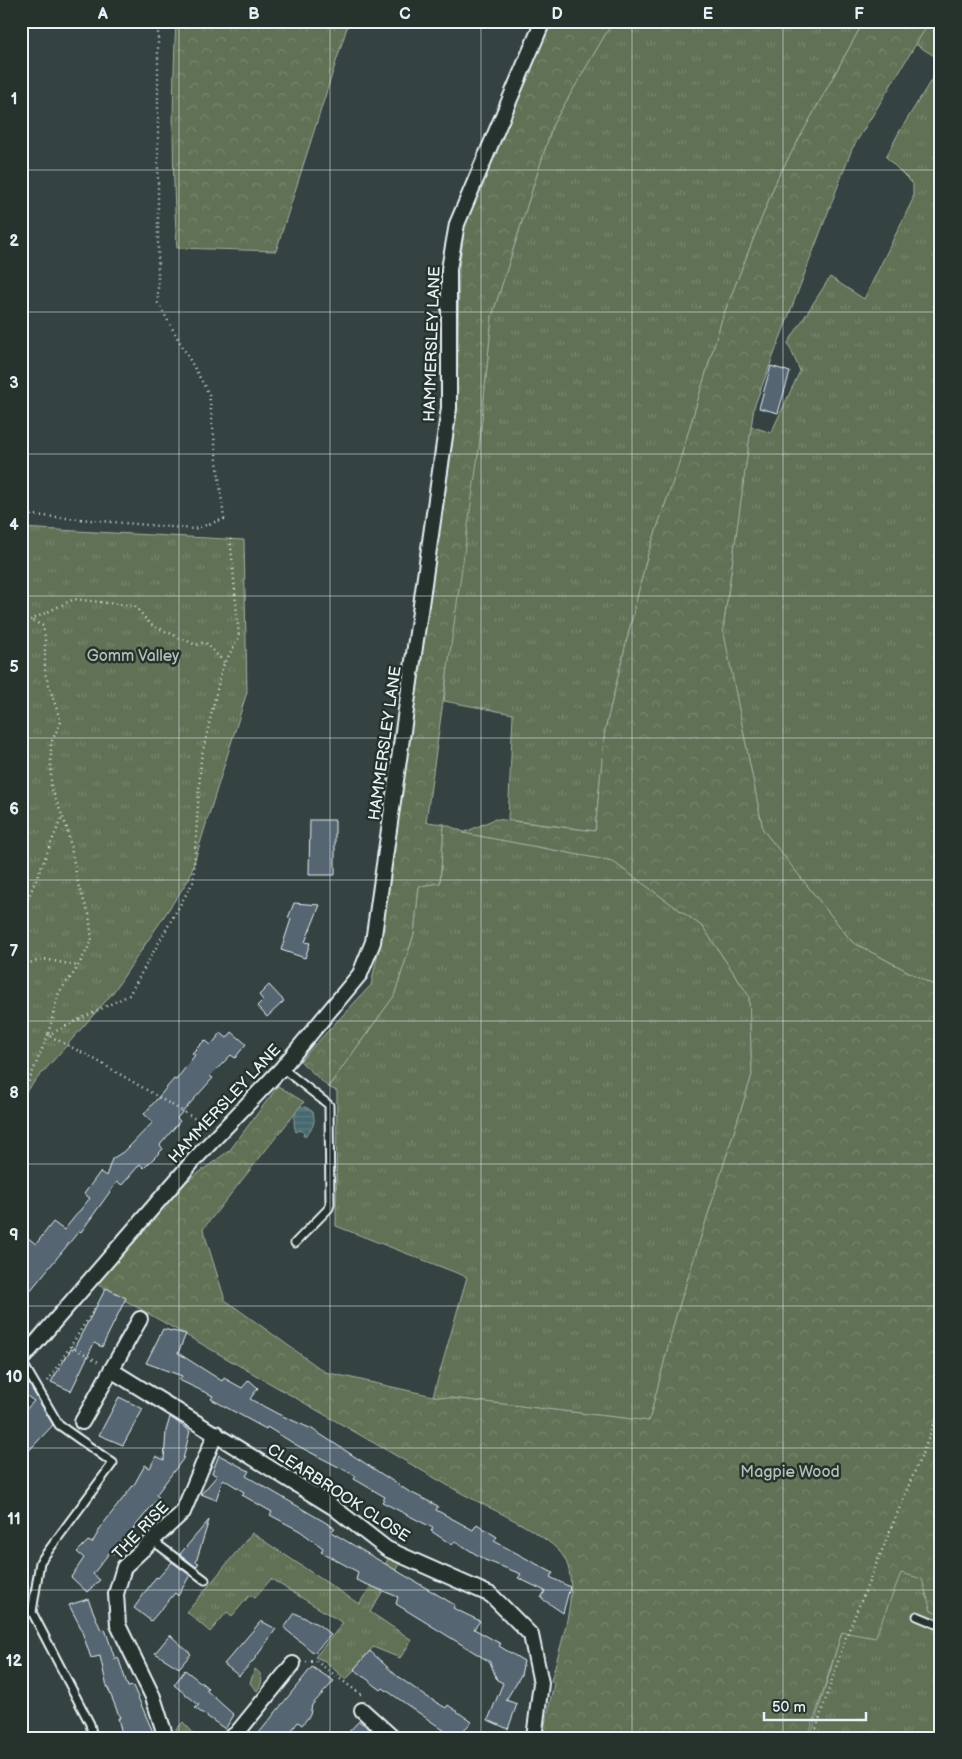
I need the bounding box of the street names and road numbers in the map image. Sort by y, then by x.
street label: HAMMERSLEY LANE [420,266,445,422]
street label: HAMMERSLEY LANE [365,665,406,822]
street label: HAMMERSLEY LANE [165,1041,285,1167]
street label: CLEARBROOK CLOSE [263,1440,413,1546]
street label: THE RISE [109,1498,173,1564]

